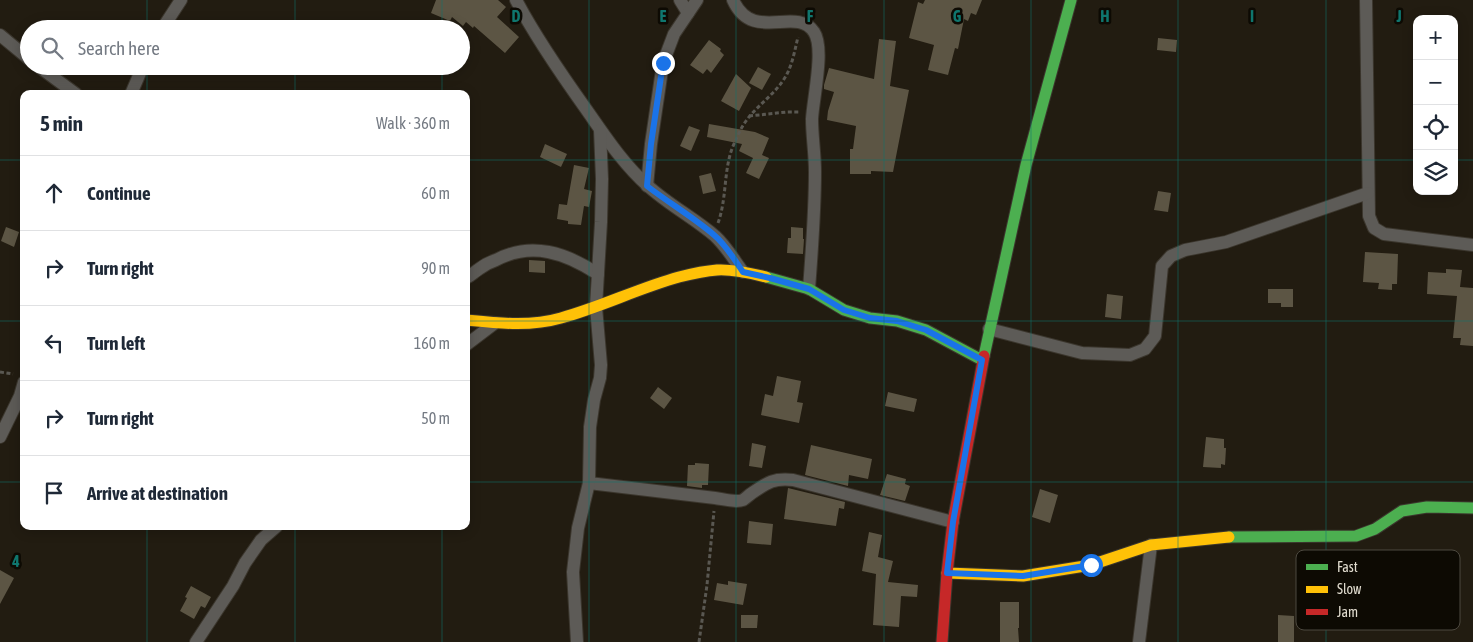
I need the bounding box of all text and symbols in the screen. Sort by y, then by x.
text: D [512,7,521,25]
text: E [660,7,667,25]
text: F [807,7,814,25]
text: G [953,7,962,25]
text: H [1100,7,1110,25]
text: I [1250,7,1254,25]
text: J [1395,7,1402,25]
map controls [1413,15,1458,195]
button: + [1413,15,1458,60]
search box [20,20,470,75]
icon: search [38,34,66,62]
text: Search here [78,37,160,59]
route end [652,52,675,75]
button: − [1413,60,1458,105]
button: locate [1413,105,1458,150]
text: 5 min [40,111,83,135]
text: Walk · 360 m [376,114,450,132]
button: layers [1413,150,1458,195]
icon: ahead [40,179,68,207]
text: Continue [87,182,151,204]
text: 60 m [421,184,450,202]
icon: right [40,254,68,282]
text: Turn right [87,257,154,279]
text: 90 m [421,259,450,277]
icon: left [40,329,68,357]
text: Turn left [87,332,145,354]
text: 160 m [414,334,450,352]
icon: right [40,404,68,432]
text: Turn right [87,407,154,429]
text: 50 m [421,409,450,427]
icon: arrive [40,479,68,507]
text: Arrive at destination [87,482,228,504]
legend [1296,550,1460,630]
text: 4 [11,552,20,570]
route start [1080,554,1103,577]
text: Fast [1337,559,1358,575]
text: Slow [1337,581,1362,597]
text: Jam [1337,604,1358,620]

